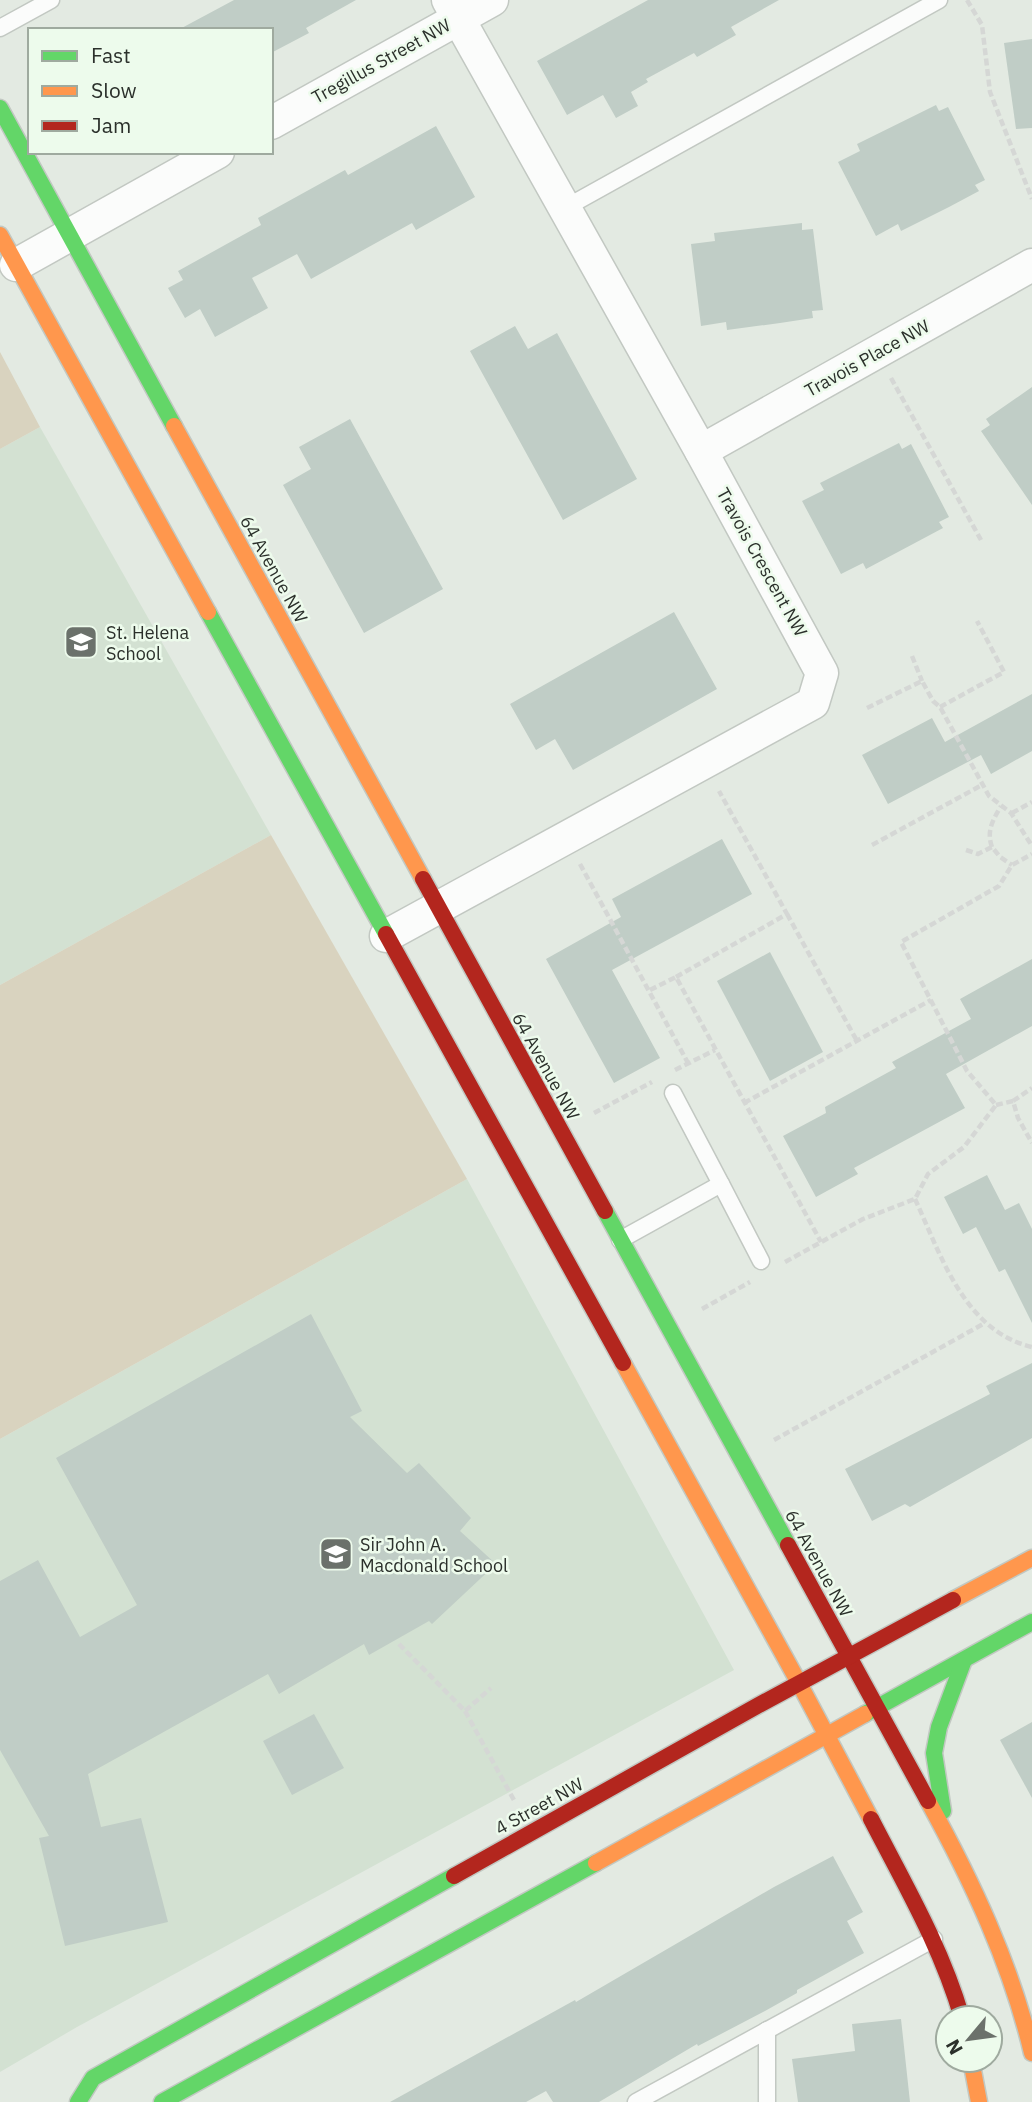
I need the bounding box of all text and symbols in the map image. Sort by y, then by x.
street label: Tregillus Street NW [308,13,454,109]
legend [28,28,273,154]
text: Fast [91,41,131,69]
text: Slow [91,76,137,104]
text: Jam [91,111,131,139]
street label: Travois Place NW [801,314,933,402]
street label: Travois Crescent NW [712,484,812,640]
street label: 64 Avenue NW [235,511,313,627]
place label: St. Helena School [106,621,190,665]
school or university icon: St. Helena School [62,623,100,661]
street label: 64 Avenue NW [507,1008,585,1124]
street label: 64 Avenue NW [780,1505,858,1621]
place label: Sir John A. Macdonald School [360,1533,508,1577]
school or university icon: Sir John A. Macdonald School [317,1535,355,1573]
street label: 4 Street NW [491,1772,587,1840]
north arrow [934,2004,1004,2074]
text: N [940,2035,968,2059]

